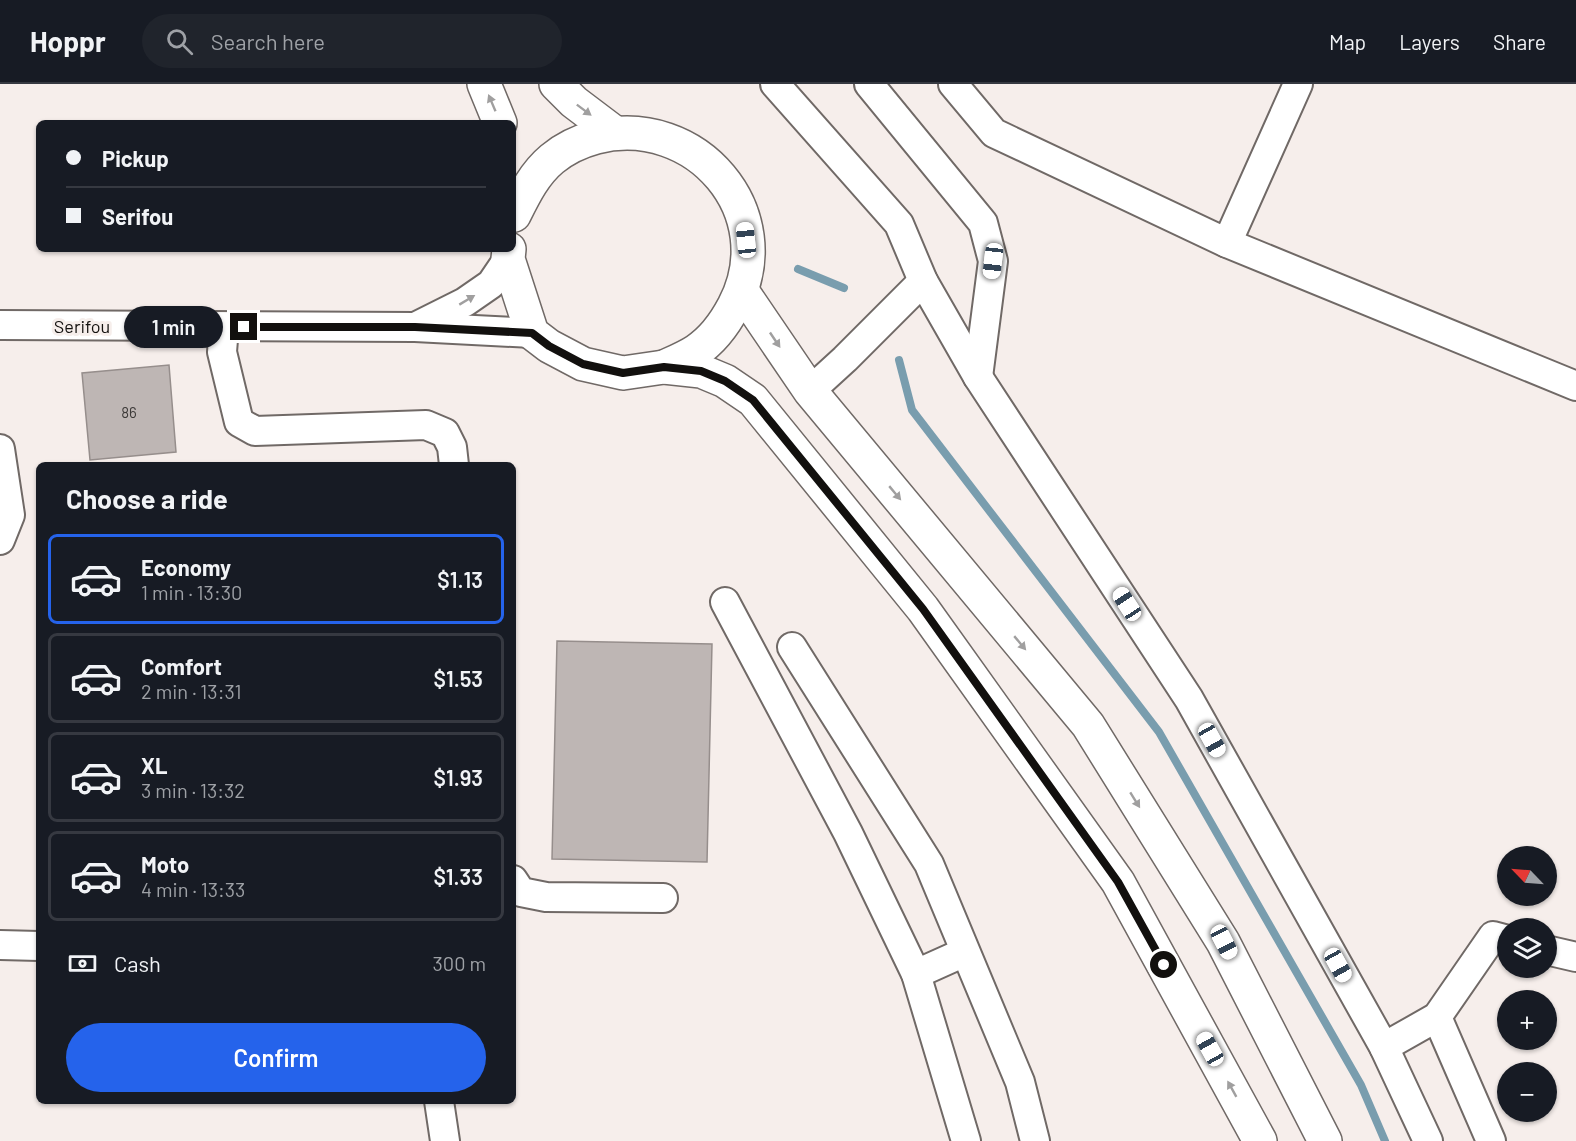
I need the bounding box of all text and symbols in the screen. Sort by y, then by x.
search box [142,14,562,68]
text: Hoppr [30,24,106,58]
icon: search [163,25,196,58]
text: Search here [211,28,325,54]
text: Map [1329,29,1366,54]
text: Layers [1399,29,1460,54]
text: Share [1493,29,1546,54]
one-way arrow [487,94,497,112]
one-way arrow [576,103,592,116]
text: Pickup [102,145,169,171]
text: Serifou [102,203,173,229]
car [735,221,757,259]
car [982,242,1004,280]
one-way arrow [459,294,475,305]
callout: 1 min [124,306,223,348]
route end [230,313,257,340]
street label: Serifou [54,315,110,337]
text: 1 min [152,315,195,339]
one-way arrow [769,331,781,347]
house number: 86 [121,403,137,421]
text: Choose a ride [66,482,228,514]
one-way arrow [888,485,901,500]
icon: car [69,552,123,606]
text: Economy [141,554,231,580]
text: $1.13 [437,566,483,592]
text: 1 min · 13:30 [141,580,242,604]
car [1110,584,1144,624]
one-way arrow [1013,635,1026,651]
icon: car [69,651,123,705]
text: Comfort [141,653,222,679]
text: $1.53 [433,665,483,691]
text: 2 min · 13:31 [141,679,242,703]
car [1195,720,1229,760]
icon: car [69,750,123,804]
text: XL [141,752,167,778]
text: $1.93 [433,764,483,790]
text: 3 min · 13:32 [141,778,245,802]
one-way arrow [1129,792,1140,808]
north arrow [1497,846,1557,906]
map controls [1497,846,1557,1122]
icon: car [69,849,123,903]
text: Moto [141,851,189,877]
text: $1.33 [433,863,483,889]
text: 4 min · 13:33 [141,877,245,901]
button: layers [1497,918,1557,978]
car [1208,922,1240,962]
car [1321,945,1355,985]
icon: cash [66,947,99,980]
text: Cash [114,950,161,976]
text: 300 m [433,951,486,975]
route start [1150,951,1177,978]
button: + [1497,990,1557,1050]
button: Confirm [66,1023,486,1092]
car [1193,1029,1227,1069]
button: − [1497,1062,1557,1122]
one-way arrow [1227,1081,1237,1098]

